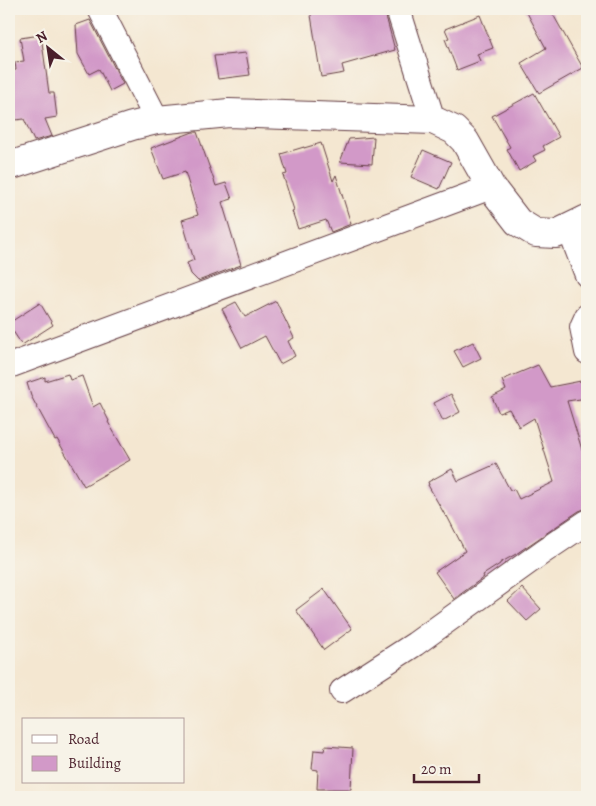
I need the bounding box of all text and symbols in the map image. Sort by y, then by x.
north arrow [22,22,72,72]
text: N [33,26,51,48]
legend [22,718,185,784]
text: Road [68,729,100,749]
scale bar [414,751,478,783]
text: Building [68,753,121,773]
text: 20 m [421,759,452,779]

